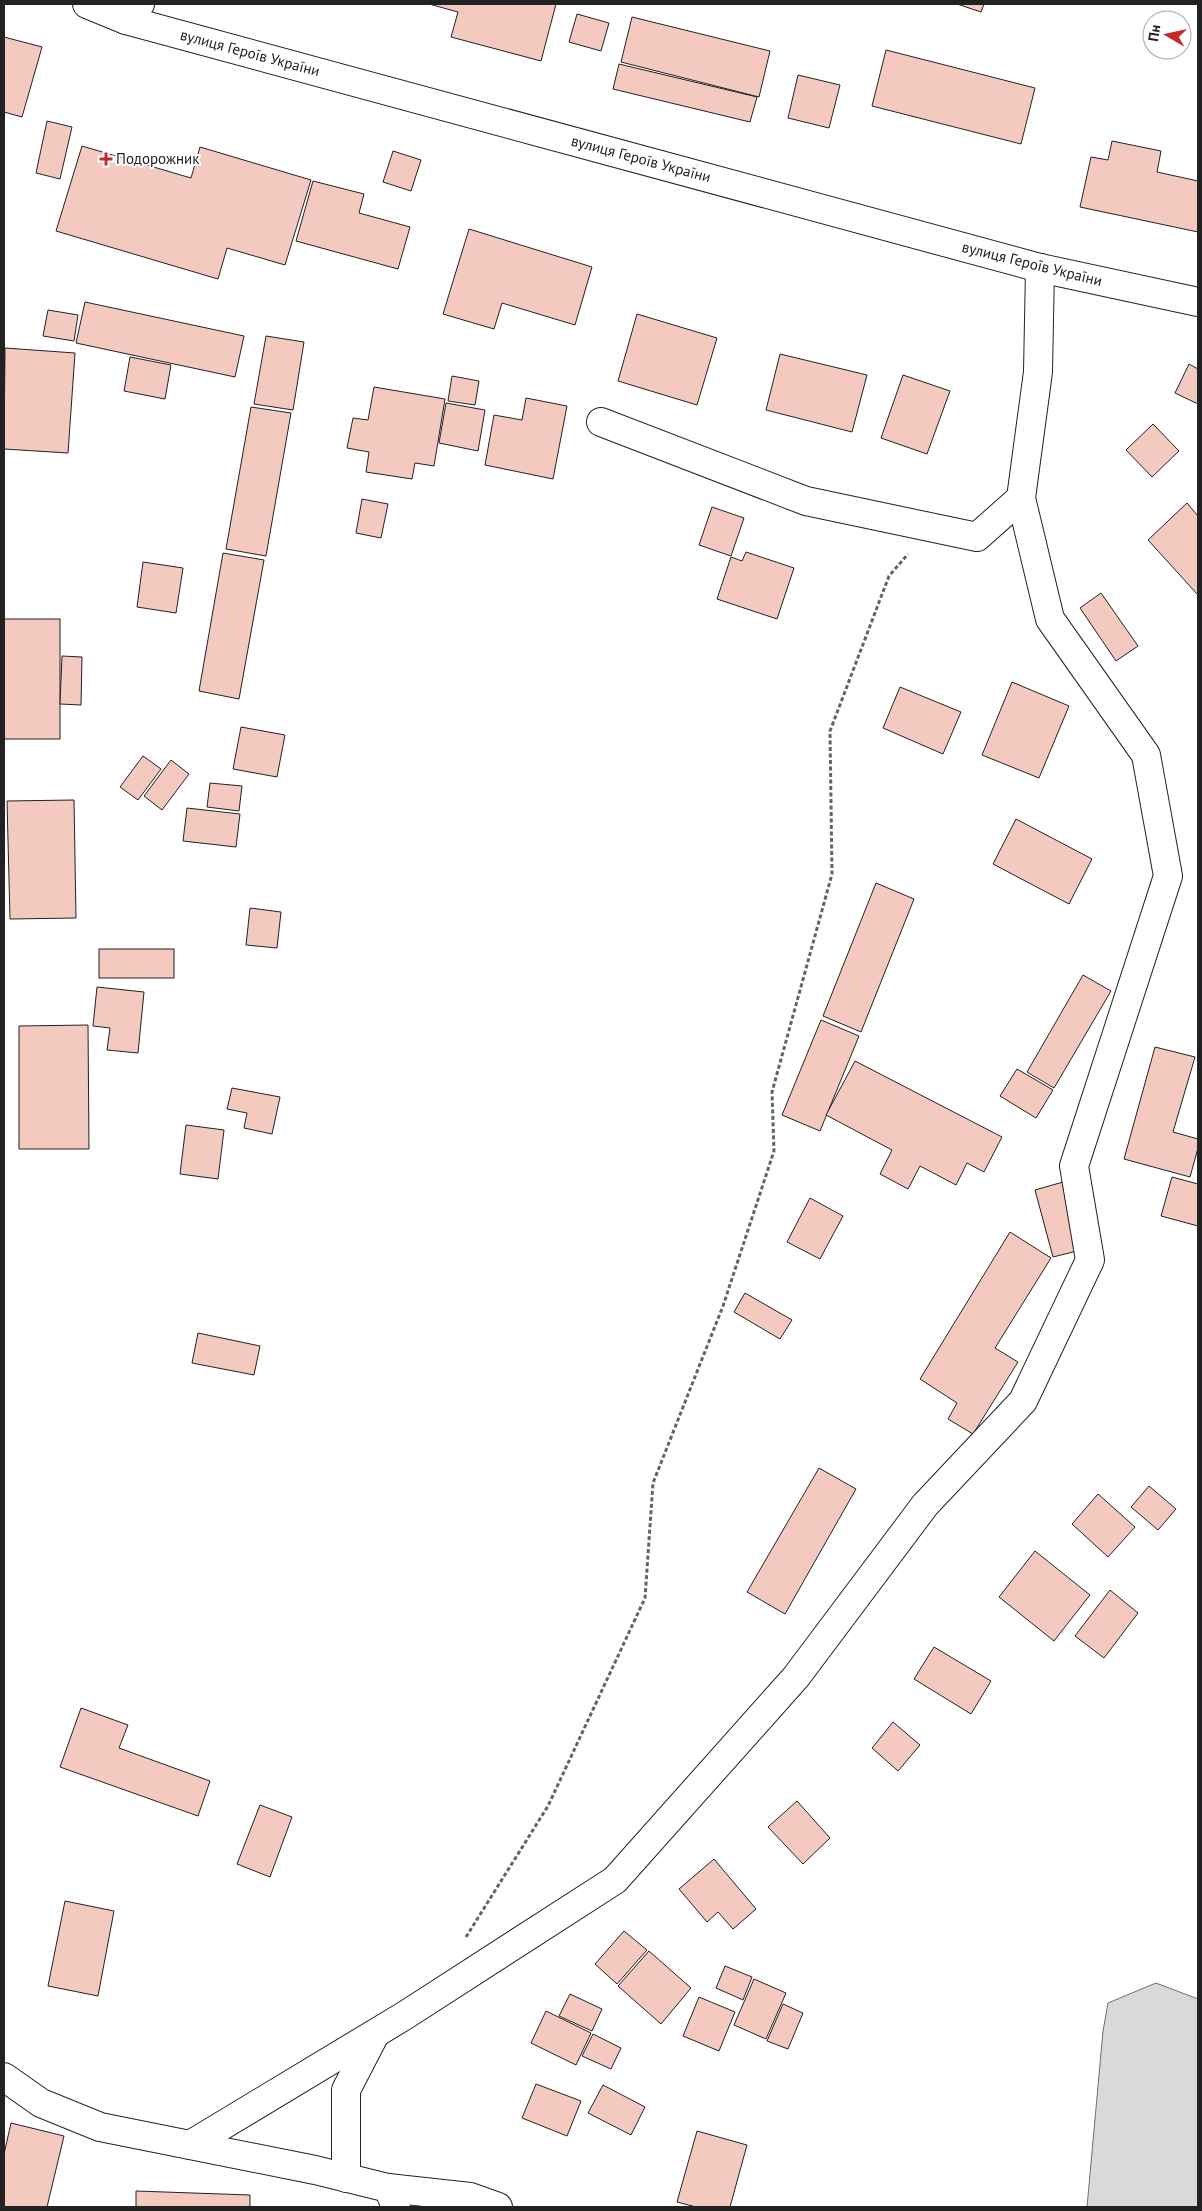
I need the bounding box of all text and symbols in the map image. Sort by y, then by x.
north arrow [1142,10,1192,60]
text: Пн [1144,23,1164,43]
street label: вулиця Героїв України [178,25,322,80]
street label: вулиця Героїв України [569,131,713,186]
place label: Подорожник [116,149,200,168]
marker: Подорожник [100,153,112,165]
street label: вулиця Героїв України [960,237,1104,290]

